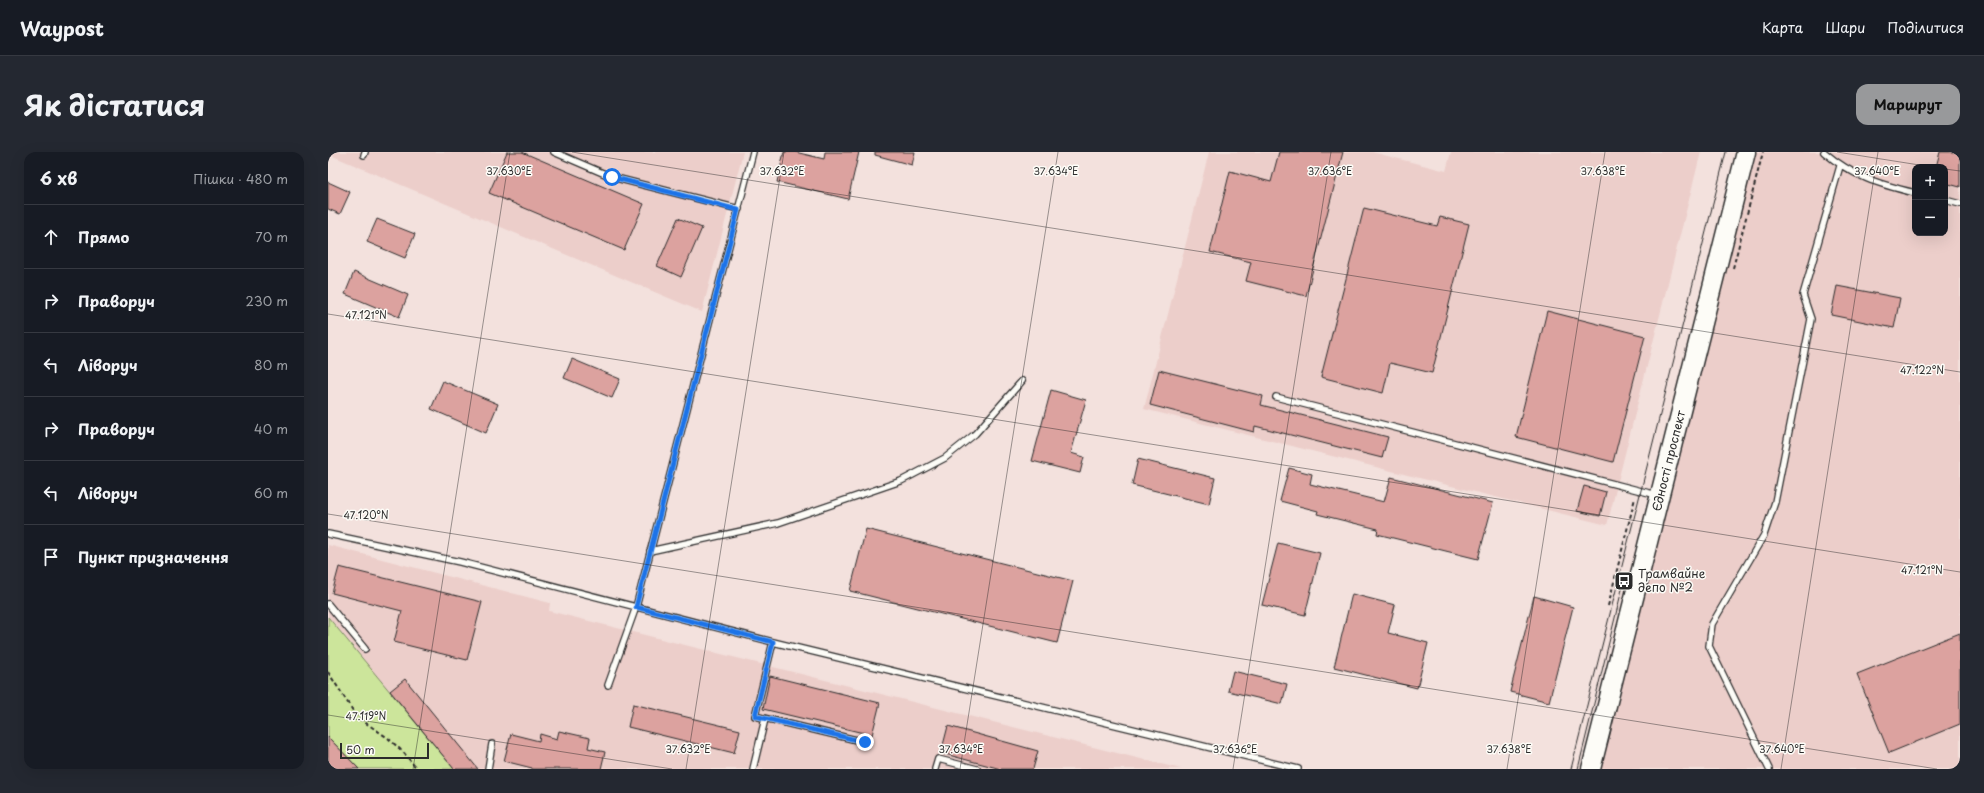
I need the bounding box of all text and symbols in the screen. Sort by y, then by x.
text: Waypost [20,14,104,42]
text: Карта [1762,17,1803,38]
text: Шари [1825,17,1865,38]
text: Поділитися [1887,17,1964,38]
text: Як дістатися [24,83,205,126]
button: Маршрут [1856,84,1960,125]
text: 37.630°E [486,163,532,178]
text: 37.632°E [759,163,805,178]
text: 37.634°E [1034,163,1078,178]
text: 37.636°E [1308,163,1352,178]
text: 37.638°E [1581,163,1625,178]
text: 37.640°E [1854,163,1900,178]
map controls [1912,164,1948,236]
button: + [1912,164,1948,200]
text: 6 хв [40,165,77,191]
route start [603,168,621,186]
text: Пішки · 480 m [193,169,288,188]
button: − [1912,200,1948,236]
text: Прямо [78,225,129,248]
icon: ahead [40,226,62,248]
text: 70 m [255,227,288,246]
text: Праворуч [78,289,155,312]
icon: right [40,290,62,312]
text: 230 m [246,291,288,310]
text: 47.121°N [345,307,387,322]
text: Ліворуч [78,353,138,376]
icon: left [40,354,62,376]
text: 80 m [254,355,288,374]
text: 47.122°N [1900,362,1944,377]
street label: Єдності проспект [1647,408,1689,513]
text: Праворуч [78,417,155,440]
icon: right [40,418,62,440]
text: 40 m [254,419,288,438]
text: Ліворуч [78,481,138,504]
icon: left [40,482,62,504]
text: 60 m [254,483,288,502]
text: 47.120°N [343,507,389,522]
text: Пункт призначення [78,545,229,568]
icon: arrive [40,546,62,568]
text: 47.121°N [1901,562,1943,577]
place label: Трамвайне депо №2 [1638,564,1706,596]
bus stop icon: Трамвайне депо №2 [1613,570,1635,592]
text: 47.119°N [346,708,387,723]
route end [856,733,874,751]
scale bar [340,741,429,760]
text: 50 m [346,741,375,758]
text: 37.632°E [665,741,711,756]
text: 37.634°E [939,741,983,756]
text: 37.636°E [1213,741,1257,756]
text: 37.638°E [1487,741,1531,756]
text: 37.640°E [1759,741,1805,756]

